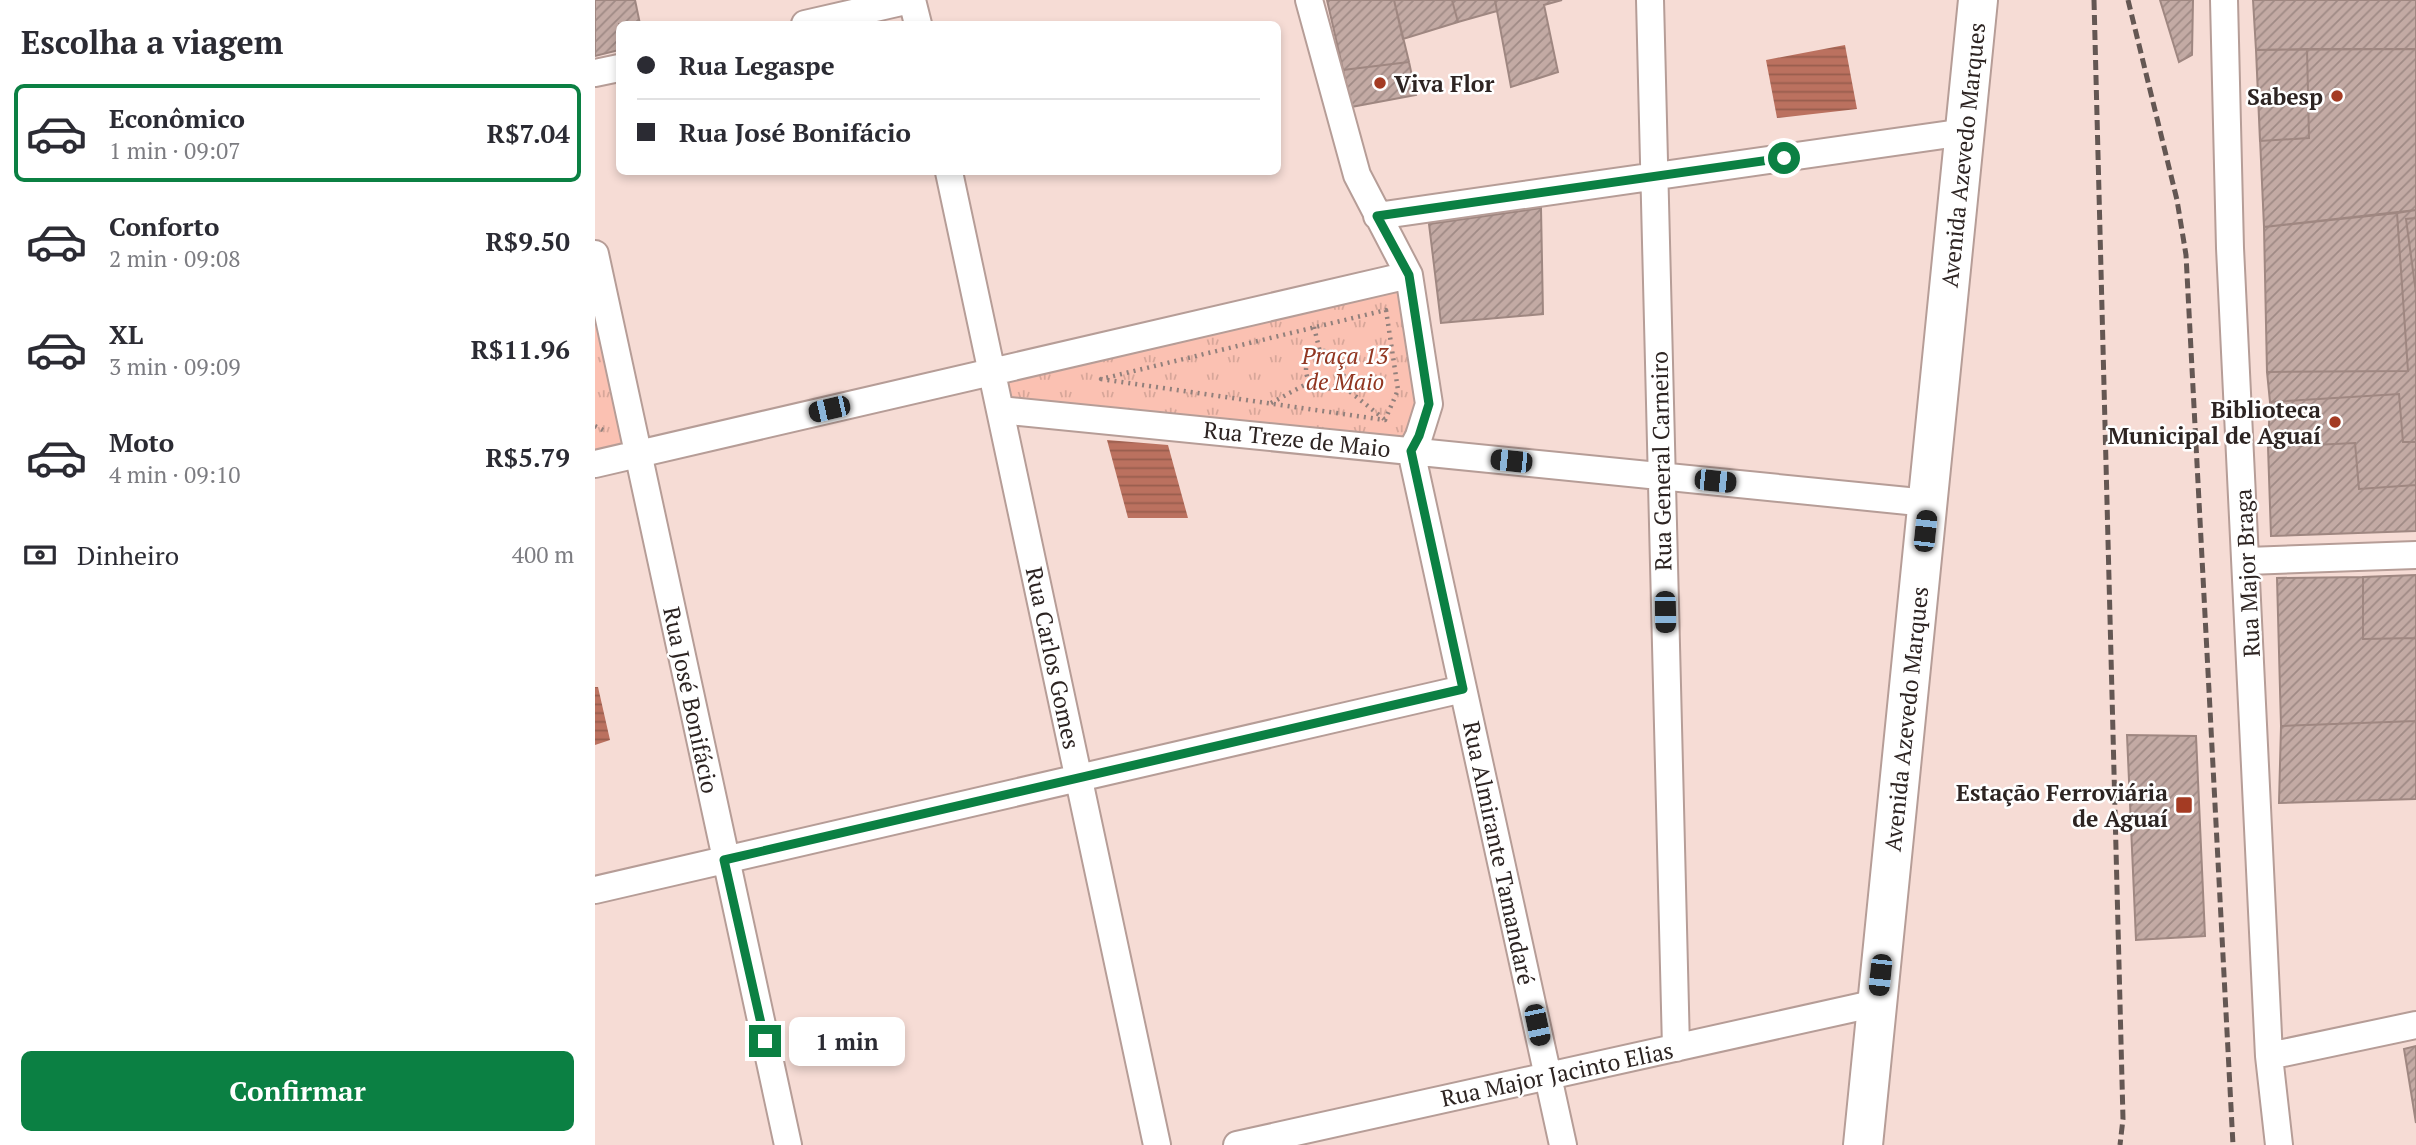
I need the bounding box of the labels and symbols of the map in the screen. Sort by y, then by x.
street label: Avenida Azevedo Marques [1934,21,1992,289]
place label: Viva Flor [1394,68,1494,99]
marker: Viva Flor [1372,75,1388,91]
place label: Sabesp [2247,81,2323,112]
marker: Sabesp [2329,88,2345,104]
route start [1768,142,1800,174]
park label: Praça 13 de Maio [1301,340,1389,397]
street label: Rua General Carneiro [1644,351,1678,571]
car [807,394,852,424]
place label: Biblioteca Municipal de Aguaí [2108,394,2321,451]
street label: Rua Treze de Maio [1202,414,1392,464]
marker: Biblioteca Municipal de Aguaí [2327,414,2343,430]
car [1490,448,1533,474]
car [1694,468,1737,494]
street label: Rua Major Braga [2227,488,2267,658]
car [1913,509,1938,553]
street label: Rua Carlos Gomes [1019,564,1087,752]
street label: Avenida Azevedo Marques [1877,585,1935,853]
car [1655,591,1676,633]
street label: Rua José Bonifácio [656,604,726,796]
street label: Rua Almirante Tamandaré [1456,718,1542,988]
place label: Estação Ferroviária de Aguaí [1956,777,2168,834]
marker: Estação Ferroviária de Aguaí [2174,795,2194,815]
car [1868,953,1893,997]
car [1523,1002,1552,1048]
callout: 1 min [789,1016,905,1066]
route end [749,1025,781,1057]
street label: Rua Major Jacinto Elias [1438,1034,1676,1114]

